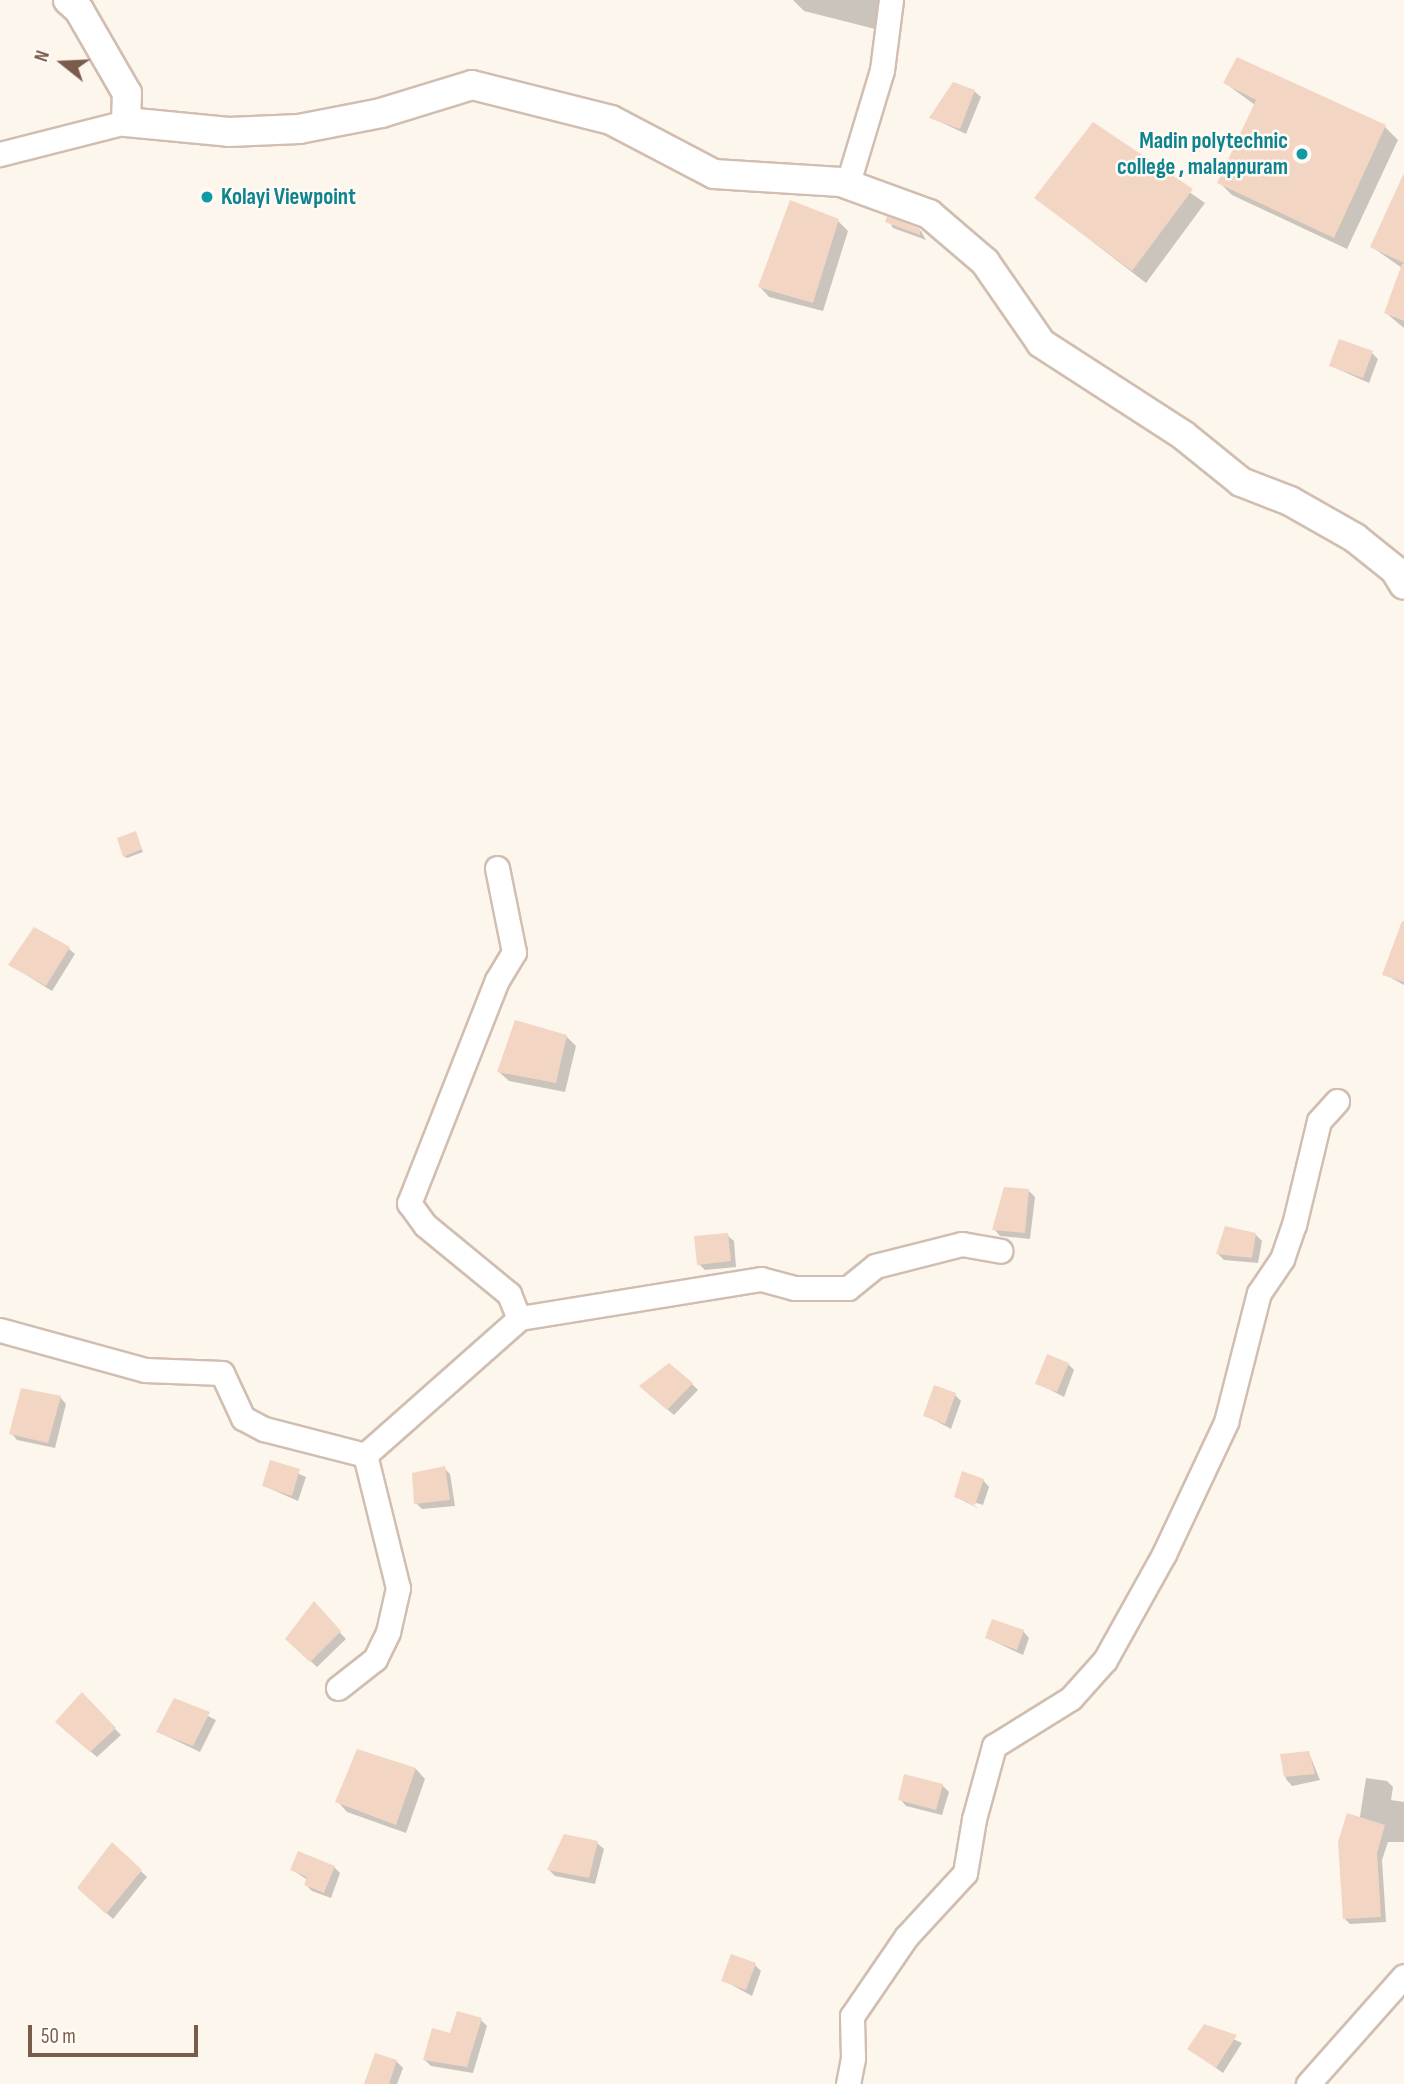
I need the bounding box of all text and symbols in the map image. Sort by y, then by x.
north arrow [28,28,98,98]
text: N [30,48,55,65]
place label: Madin polytechnic college , malappuram [1117,127,1288,181]
marker: Madin polytechnic college , malappuram [1294,146,1310,162]
place label: Kolayi Viewpoint [221,183,356,211]
marker: Kolayi Viewpoint [199,189,215,205]
scale bar [32,2010,201,2054]
text: 50 m [41,2024,76,2049]

